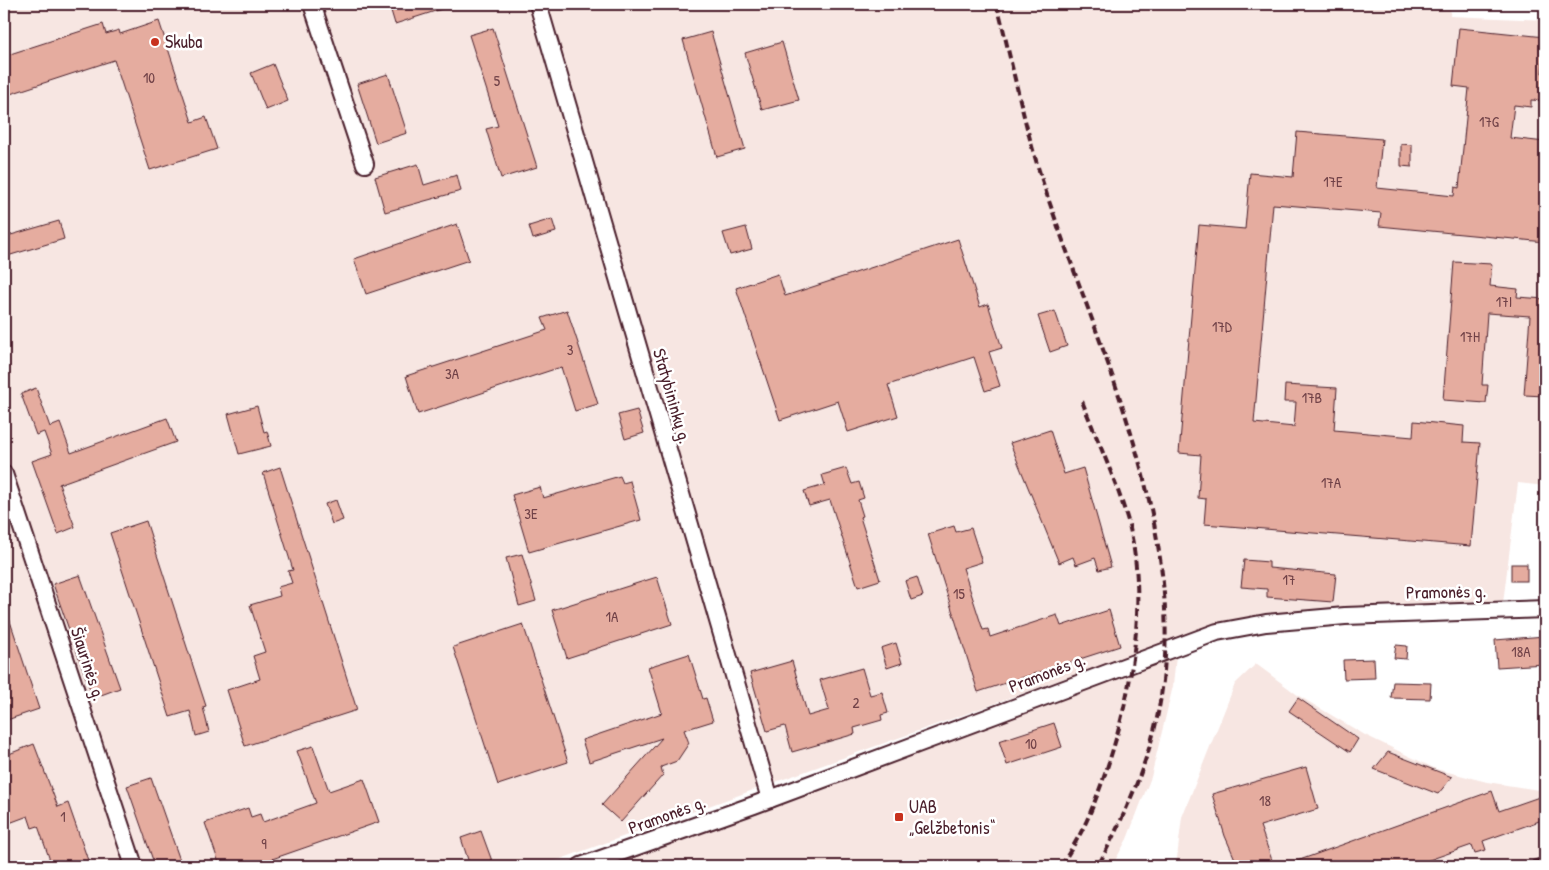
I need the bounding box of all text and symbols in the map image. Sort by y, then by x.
place label: Skuba [165,29,202,54]
marker: Skuba [149,36,161,48]
house number: 10 [143,67,155,88]
house number: 5 [494,70,501,91]
house number: 17G [1479,111,1500,132]
house number: 17E [1323,171,1343,192]
house number: 17I [1496,291,1512,312]
house number: 17D [1212,316,1233,337]
house number: 17H [1460,326,1480,347]
house number: 3 [567,339,574,360]
street label: Statybininkų g. [647,345,698,446]
house number: 3A [445,363,460,384]
house number: 17B [1302,387,1322,408]
house number: 17A [1321,472,1342,493]
house number: 3E [524,503,538,524]
house number: 17 [1283,569,1295,590]
street label: Pramonės g. [1406,578,1486,605]
house number: 15 [953,583,966,604]
house number: 1A [606,606,619,627]
street label: Šiaurinės g. [65,624,112,704]
house number: 18A [1511,641,1531,662]
street label: Pramonės g. [1005,646,1089,699]
house number: 2 [852,692,860,713]
house number: 10 [1025,733,1037,754]
street label: Pramonės g. [625,789,709,840]
house number: 18 [1259,790,1271,811]
place label: UAB „Gelžbetonis“ [909,794,996,840]
house number: 1 [60,806,66,827]
marker: UAB „Gelžbetonis“ [893,811,905,823]
house number: 9 [261,833,267,854]

